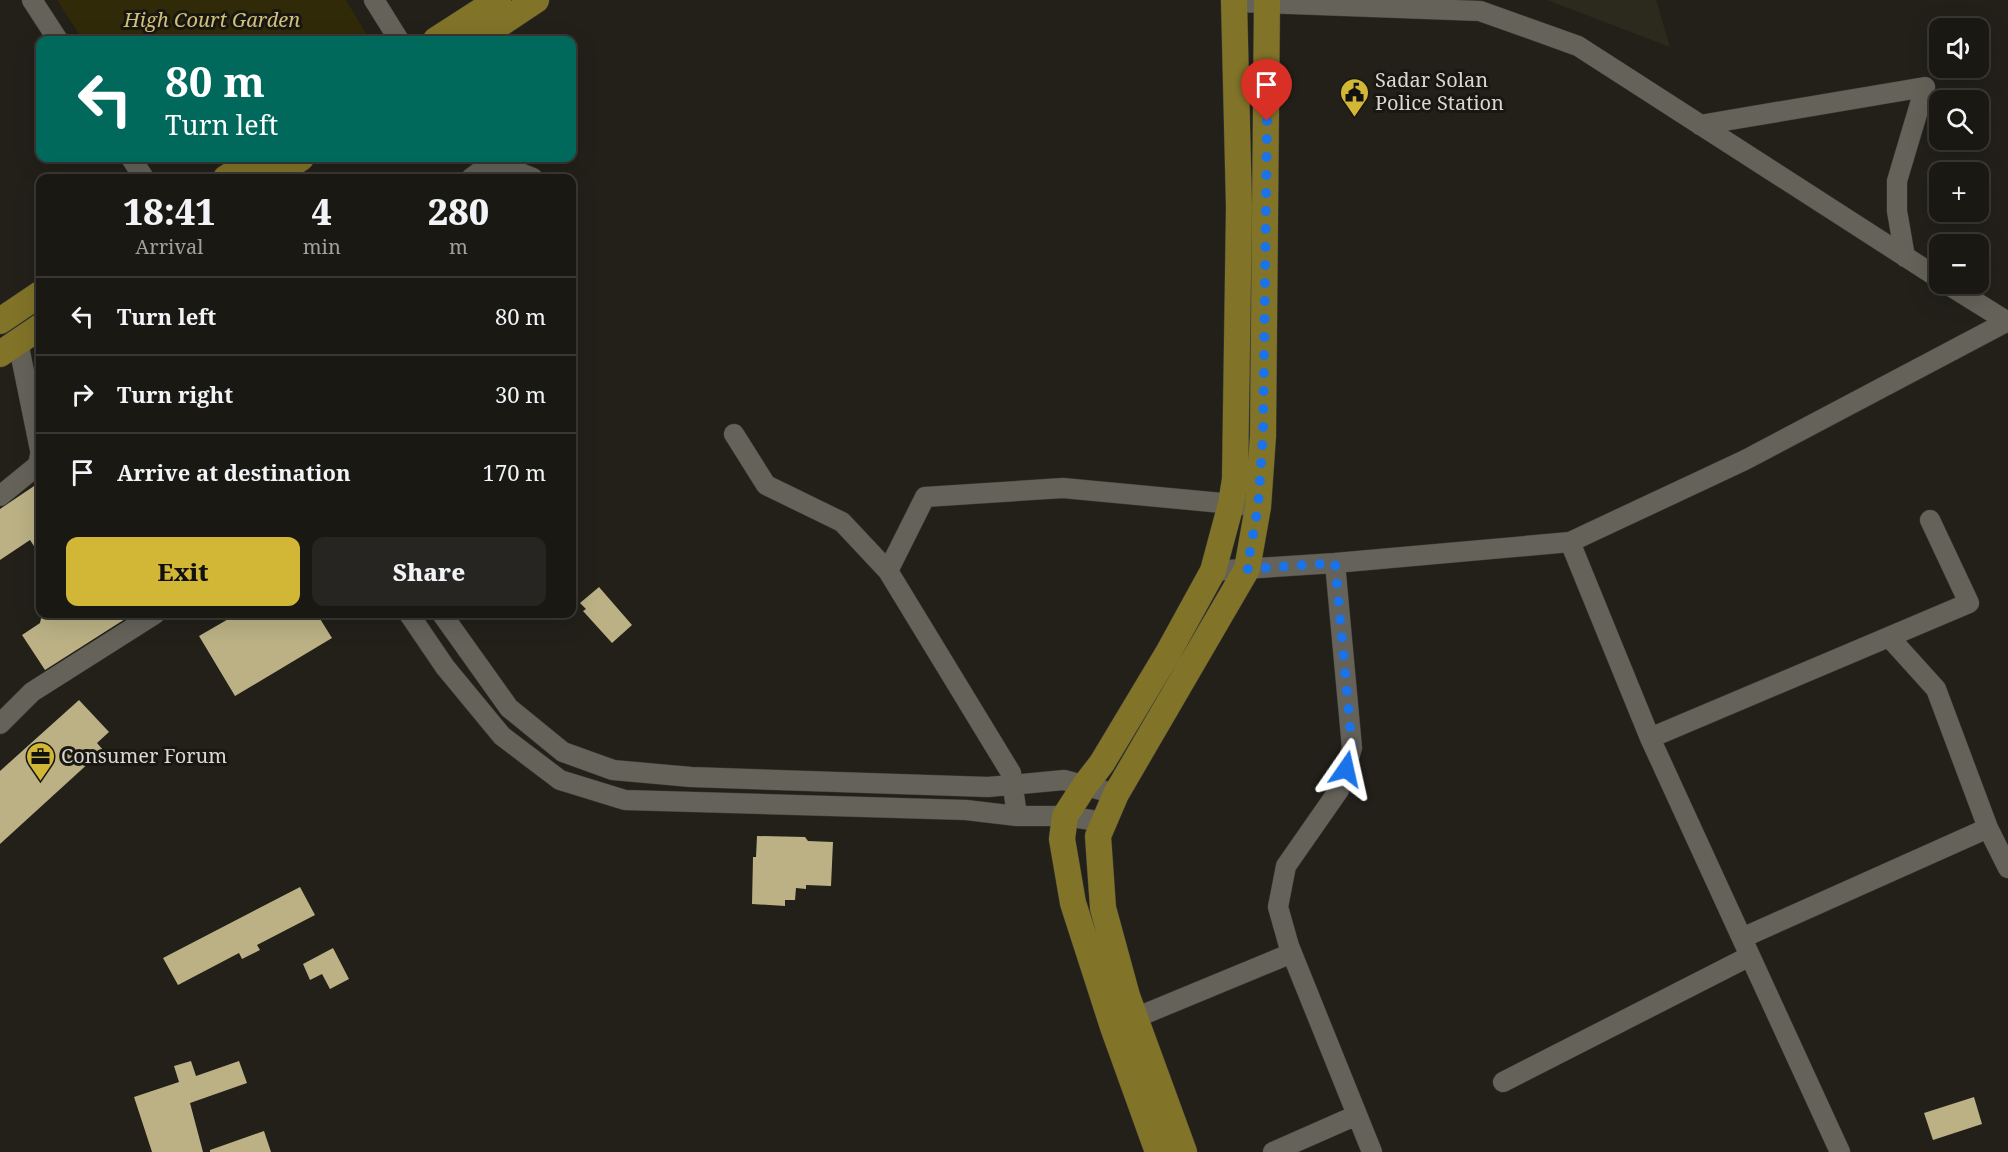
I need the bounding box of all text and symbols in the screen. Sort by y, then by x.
park label: High Court Garden [123,6,300,33]
map controls [1929,18,1989,294]
button: sound [1929,18,1989,78]
text: 80 m [165,52,265,109]
pin [1241,59,1292,121]
icon: left [66,60,144,138]
place label: Sadar Solan Police Station [1375,66,1504,116]
icon: arrive [1250,68,1283,101]
public building icon: Sadar Solan Police Station [1338,76,1370,118]
button: search [1929,90,1989,150]
text: Turn left [165,106,278,143]
button: + [1929,162,1989,222]
text: 18:41 [123,187,216,236]
text: 4 [312,187,332,236]
text: 280 [428,187,489,236]
text: Arrival [135,233,204,260]
text: min [303,233,341,260]
text: m [449,233,468,260]
button: − [1929,234,1989,294]
icon: left [66,300,99,333]
text: Turn left [117,301,216,331]
text: 80 m [495,301,546,331]
icon: right [66,378,99,411]
text: Turn right [117,379,233,409]
text: 30 m [495,379,546,409]
icon: arrive [66,456,99,489]
text: Arrive at destination [117,457,351,487]
text: 170 m [483,457,546,487]
button: Exit [66,537,300,606]
button: Share [312,537,546,606]
position arrow [1314,737,1378,801]
office icon: Consumer Forum [24,740,56,782]
place label: Consumer Forum [61,742,227,769]

